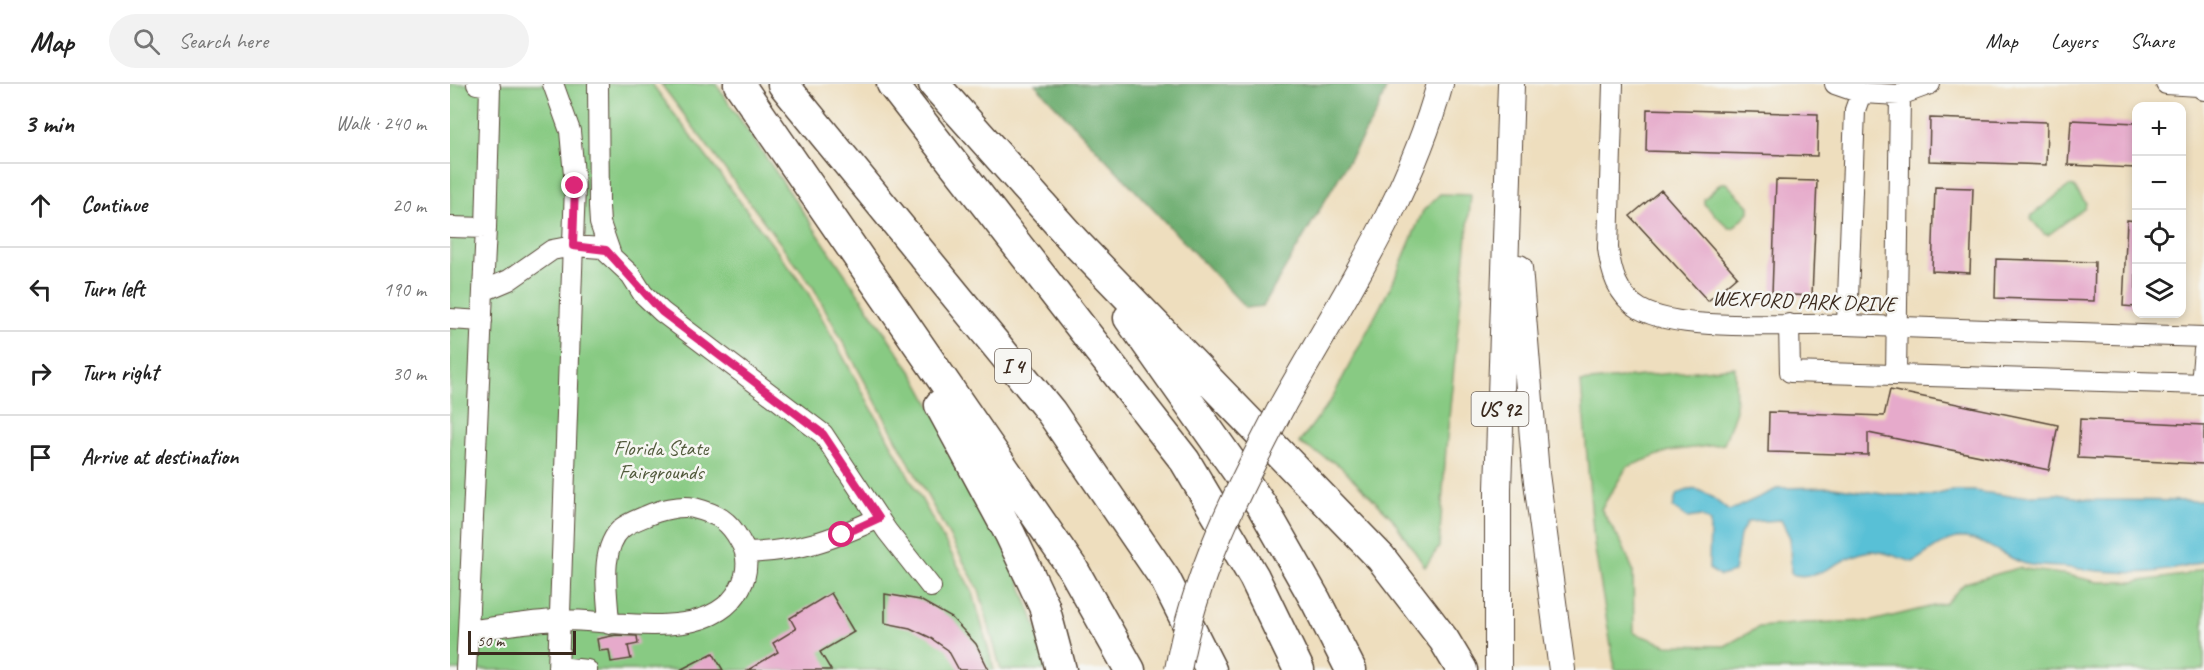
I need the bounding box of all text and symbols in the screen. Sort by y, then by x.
search box [109,14,529,68]
text: Map [30,24,73,59]
icon: search [130,25,163,58]
text: Search here [178,27,268,55]
text: Map [1985,28,2018,54]
text: Layers [2051,28,2097,54]
text: Share [2130,28,2174,54]
map controls [2132,102,2186,318]
button: + [2132,102,2186,156]
text: 3 min [24,107,74,140]
text: Walk · 240 m [336,111,426,136]
button: − [2132,156,2186,210]
route end [561,172,587,198]
icon: ahead [24,189,57,222]
text: Continue [81,191,147,219]
text: 20 m [392,193,426,218]
button: locate [2132,210,2186,264]
button: layers [2132,264,2186,318]
icon: left [24,273,57,306]
text: Turn left [81,275,145,303]
text: 190 m [383,277,426,302]
street label: WEXFORD PARK DRIVE [1712,285,1899,317]
road number: I 4 [995,349,1031,383]
icon: right [24,357,57,390]
text: Turn right [81,359,158,387]
text: 30 m [392,361,426,386]
road number: US 92 [1472,392,1528,426]
park label: Florida State Fairgrounds [614,435,710,485]
icon: arrive [24,441,57,474]
text: Arrive at destination [81,443,238,471]
route start [828,521,854,547]
scale bar [468,628,576,656]
text: 50 m [477,631,504,651]

